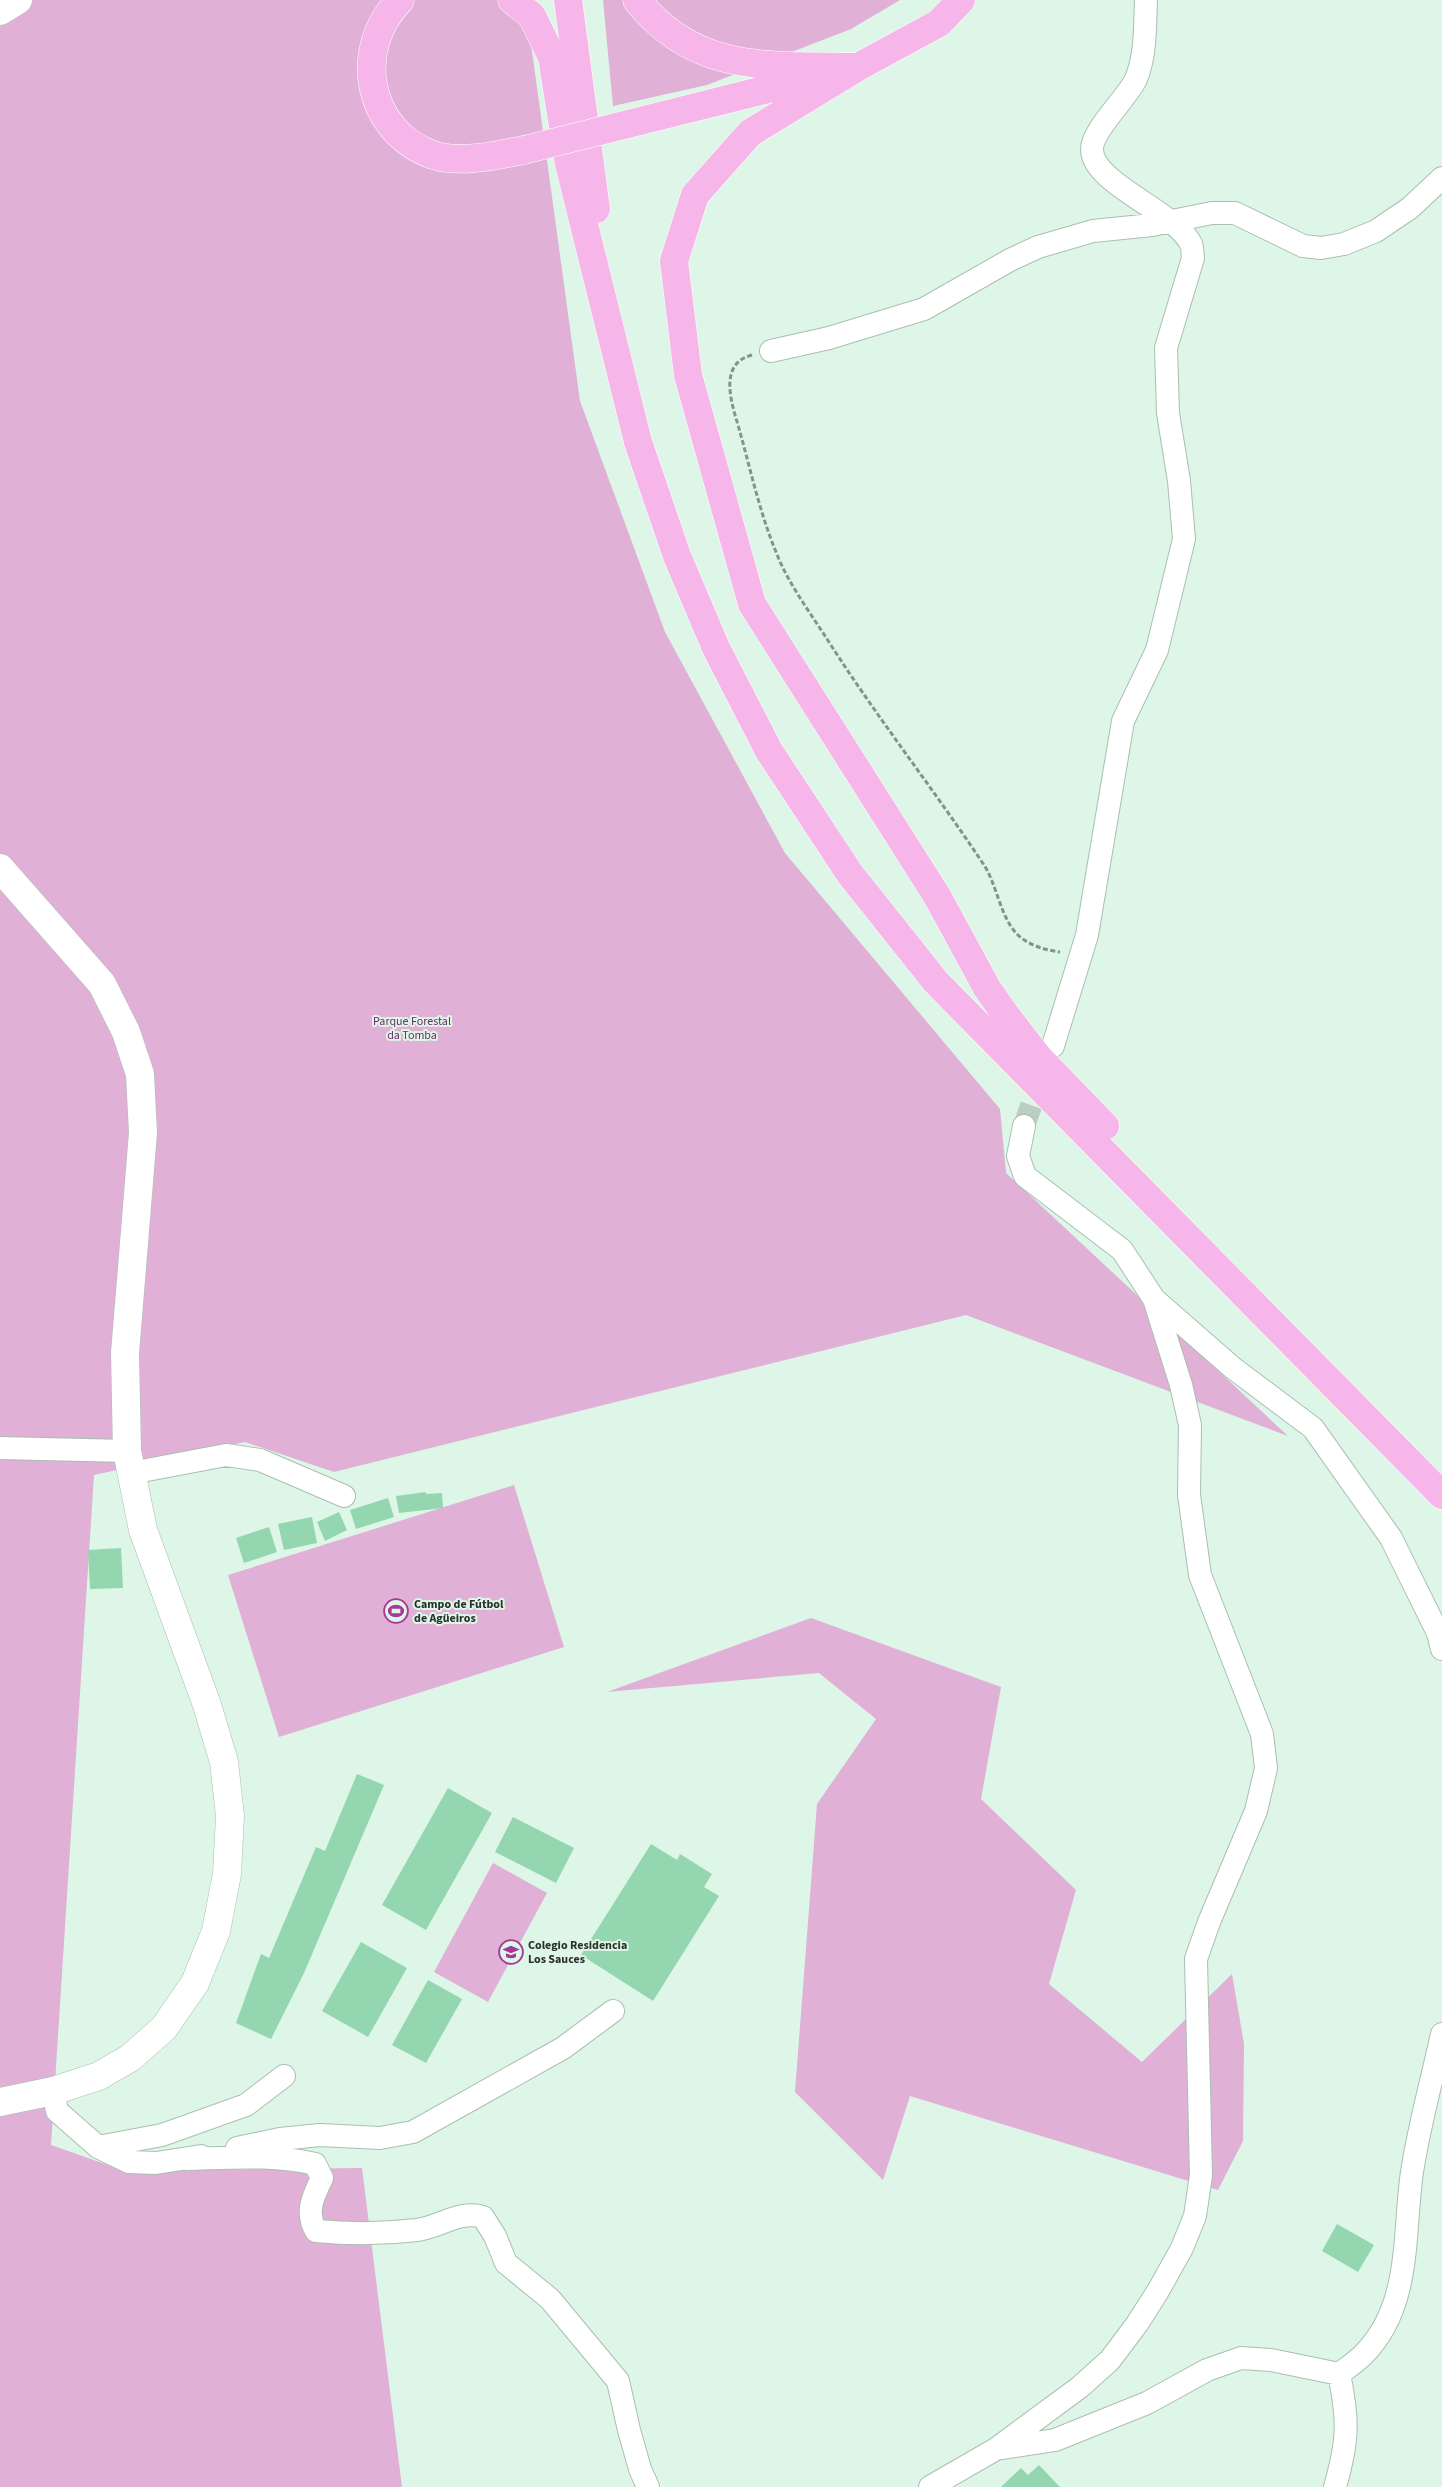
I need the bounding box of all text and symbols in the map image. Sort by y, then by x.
park label: Parque Forestal da Tomba [373,1013,451,1044]
place label: Campo de Fútbol de Agüeiros [414,1596,504,1627]
sports icon: Campo de Fútbol de Agüeiros [383,1598,409,1624]
place label: Colegio Residencia Los Sauces [528,1937,627,1968]
school or university icon: Colegio Residencia Los Sauces [498,1939,524,1965]

